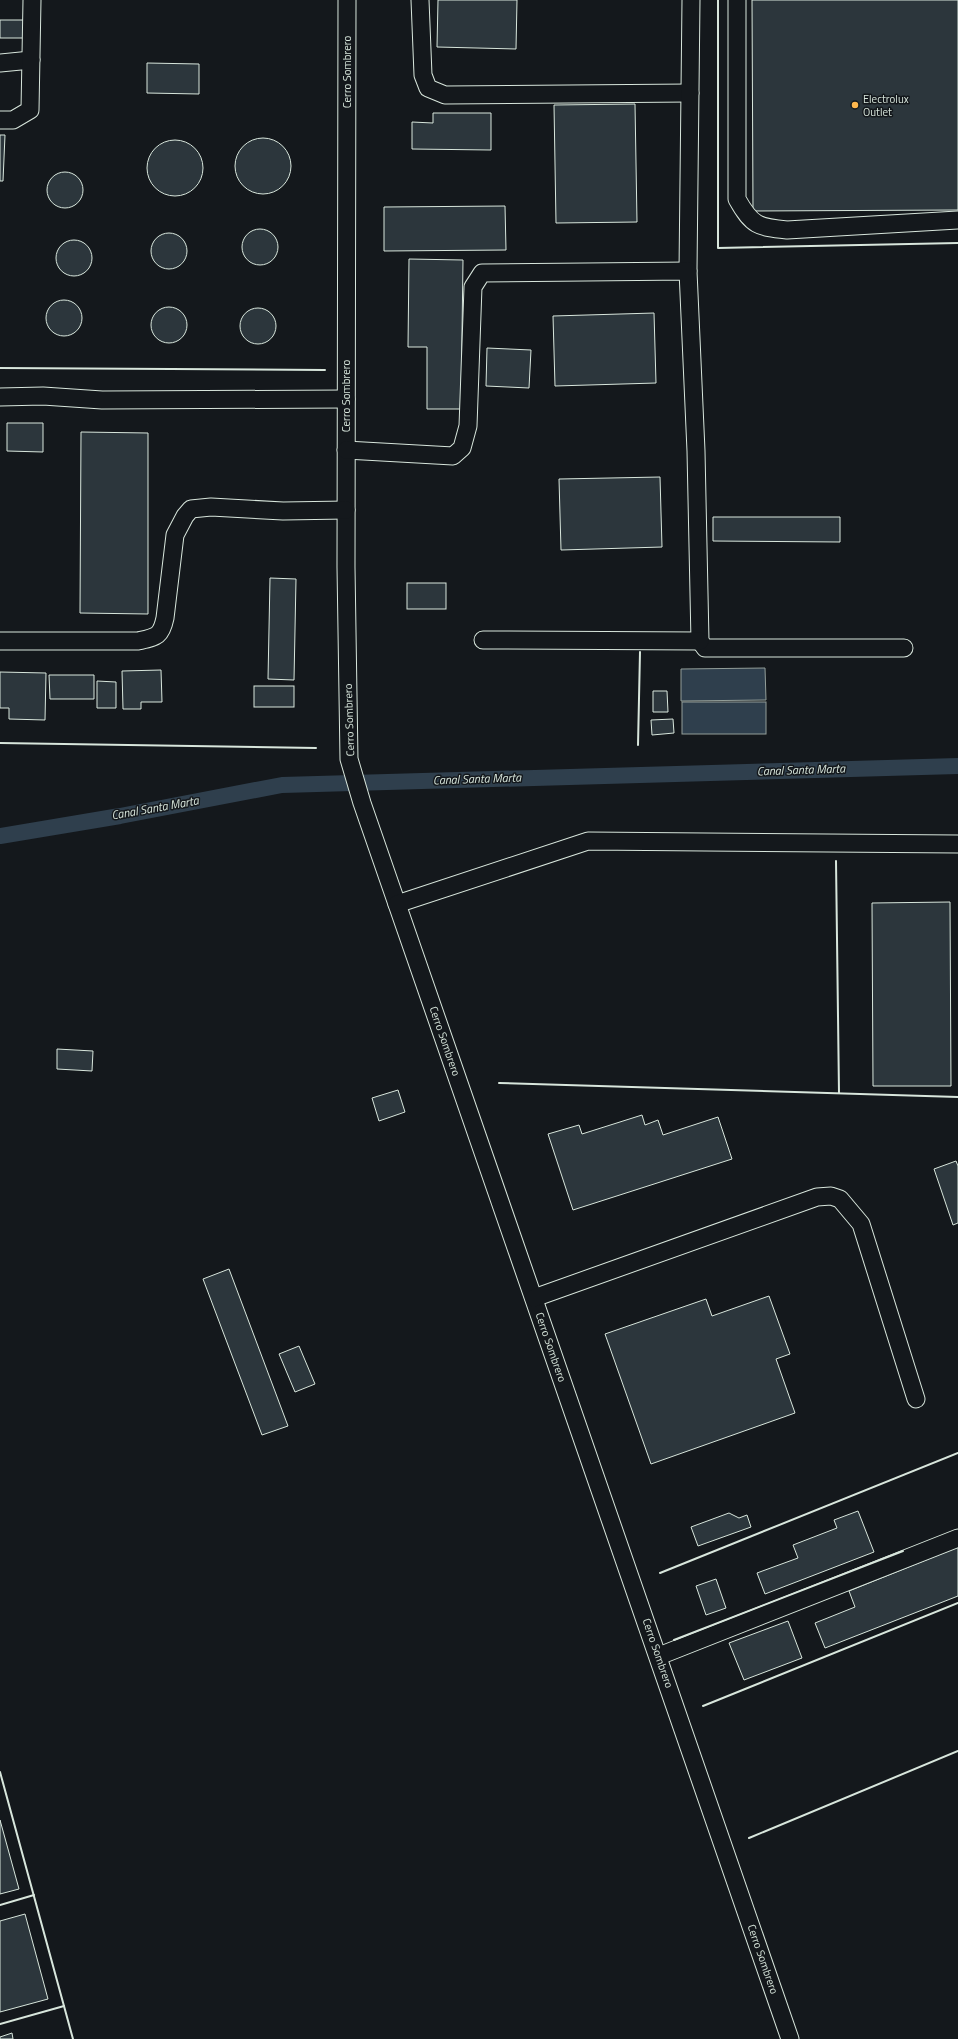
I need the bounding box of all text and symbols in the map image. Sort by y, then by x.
street label: Cerro Sombrero [339,35,355,108]
place label: Electrolux Outlet [863,91,909,120]
marker: Electrolux Outlet [850,100,860,110]
street label: Cerro Sombrero [338,359,354,432]
street label: Cerro Sombrero [340,683,358,757]
water label: Canal Santa Marta [756,758,846,781]
water label: Canal Santa Marta [432,767,522,790]
water label: Canal Santa Marta [110,790,201,825]
street label: Cerro Sombrero [426,1004,464,1078]
street label: Cerro Sombrero [532,1310,570,1384]
street label: Cerro Sombrero [639,1616,677,1690]
street label: Cerro Sombrero [744,1922,782,1996]

